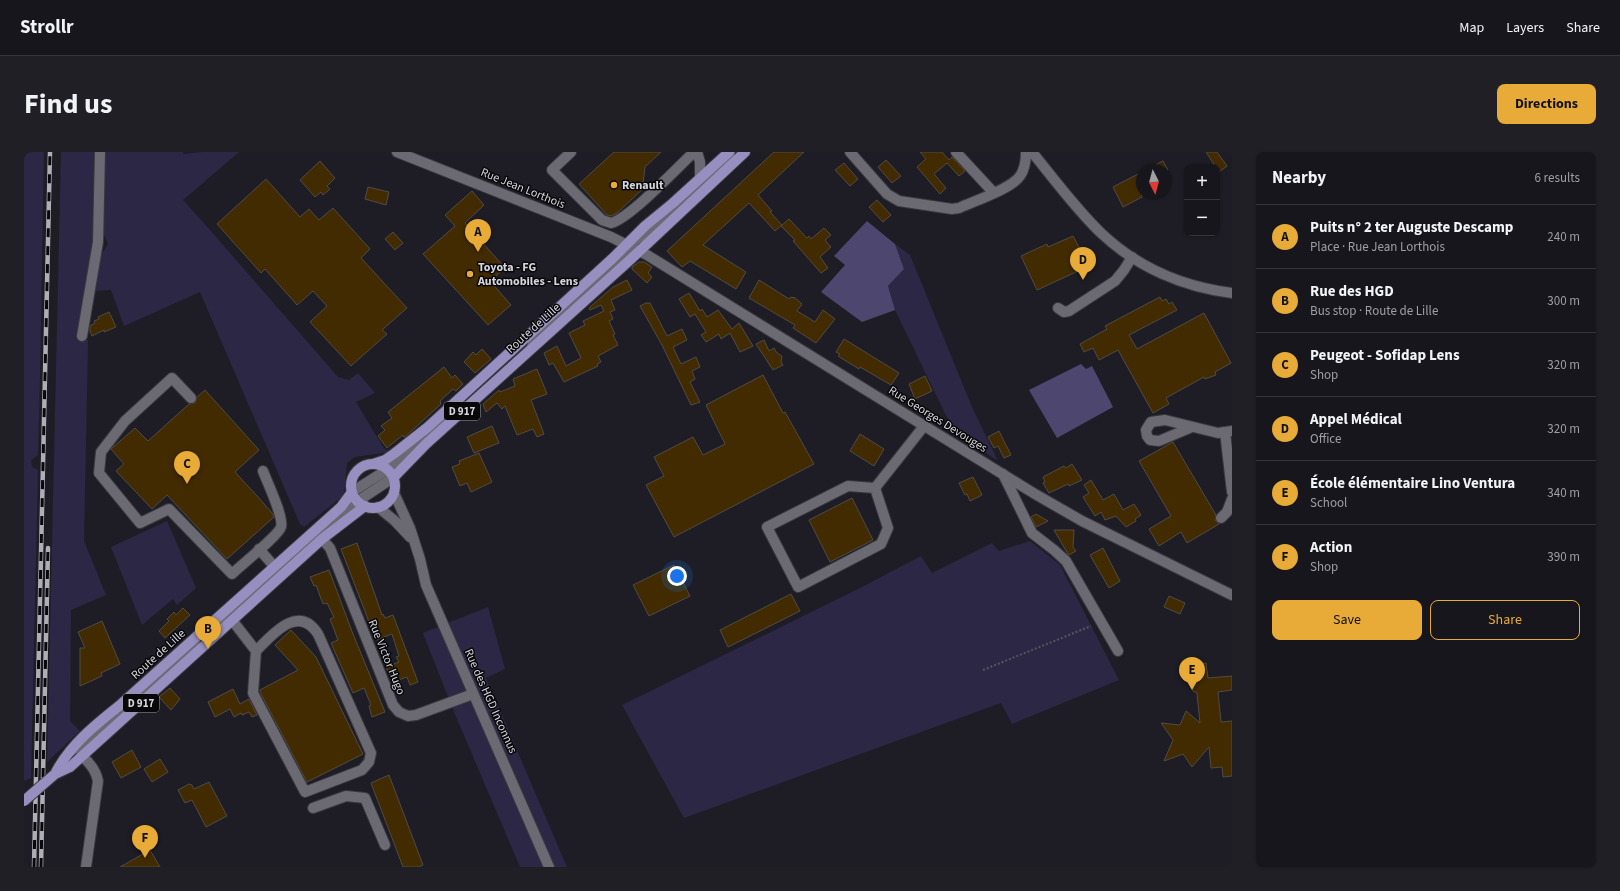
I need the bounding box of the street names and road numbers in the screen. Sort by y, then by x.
street label: Rue Jean Lorthois [478,164,568,213]
street label: Route de Lille [502,299,564,357]
street label: Rue Georges Devouges [885,382,990,457]
road number: D 917 [444,402,480,420]
street label: Rue Victor Hugo [364,617,409,697]
street label: Route de Lille [127,625,189,683]
street label: Rue des HGD Inconnus [460,646,521,756]
road number: D 917 [123,694,159,712]

